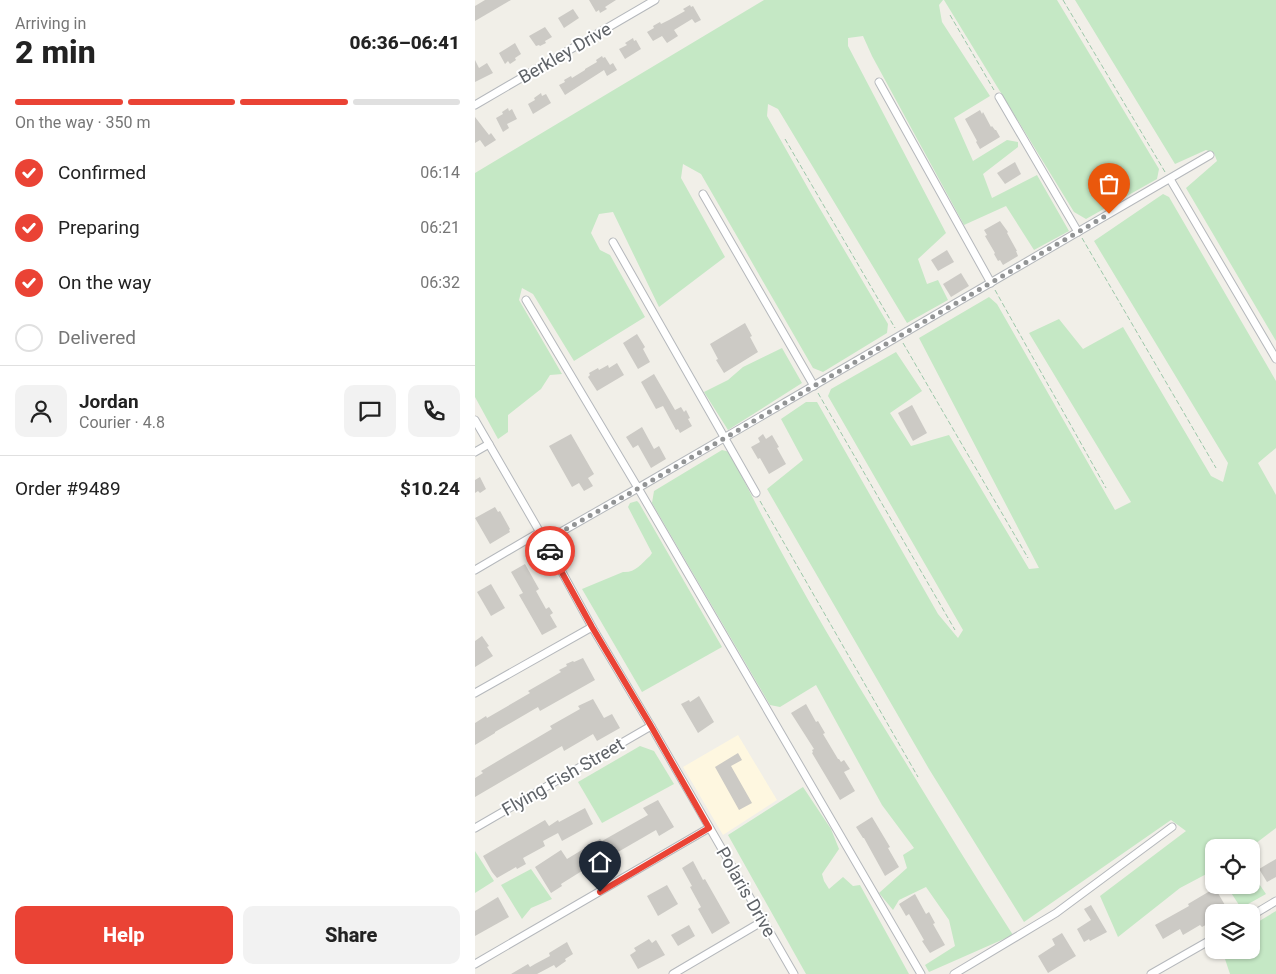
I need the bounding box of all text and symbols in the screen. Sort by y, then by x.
text: Arriving in [15,14,86,33]
street label: Berkley Drive [515,18,615,87]
text: 06:36–06:41 [349,31,460,54]
text: 2 min [15,33,96,71]
text: On the way · 350 m [15,113,151,132]
icon: check [15,159,43,187]
text: Confirmed [58,161,146,184]
text: 06:14 [420,163,460,182]
pin [1088,163,1130,214]
icon: bag [1095,170,1123,198]
icon: check [15,214,43,242]
text: Preparing [58,216,140,239]
text: 06:21 [420,218,460,237]
icon: check [15,269,43,297]
text: On the way [58,271,151,294]
text: 06:32 [420,273,460,292]
text: Delivered [58,326,136,349]
button: person [15,385,67,437]
button: chat [344,385,396,437]
button: phone [408,385,460,437]
text: Jordan [79,390,139,413]
text: Courier · 4.8 [79,413,165,432]
text: Order #9489 [15,477,121,500]
text: $10.24 [400,477,460,500]
courier [525,526,575,576]
icon: car [536,537,564,565]
street label: Flying Fish Street [498,733,628,820]
map controls [1205,839,1260,959]
button: locate [1205,839,1260,894]
pin [579,841,621,892]
street label: Polaris Drive [712,843,781,940]
icon: home [586,848,614,876]
button: layers [1205,904,1260,959]
button: Help [15,906,233,964]
button: Share [243,906,460,964]

